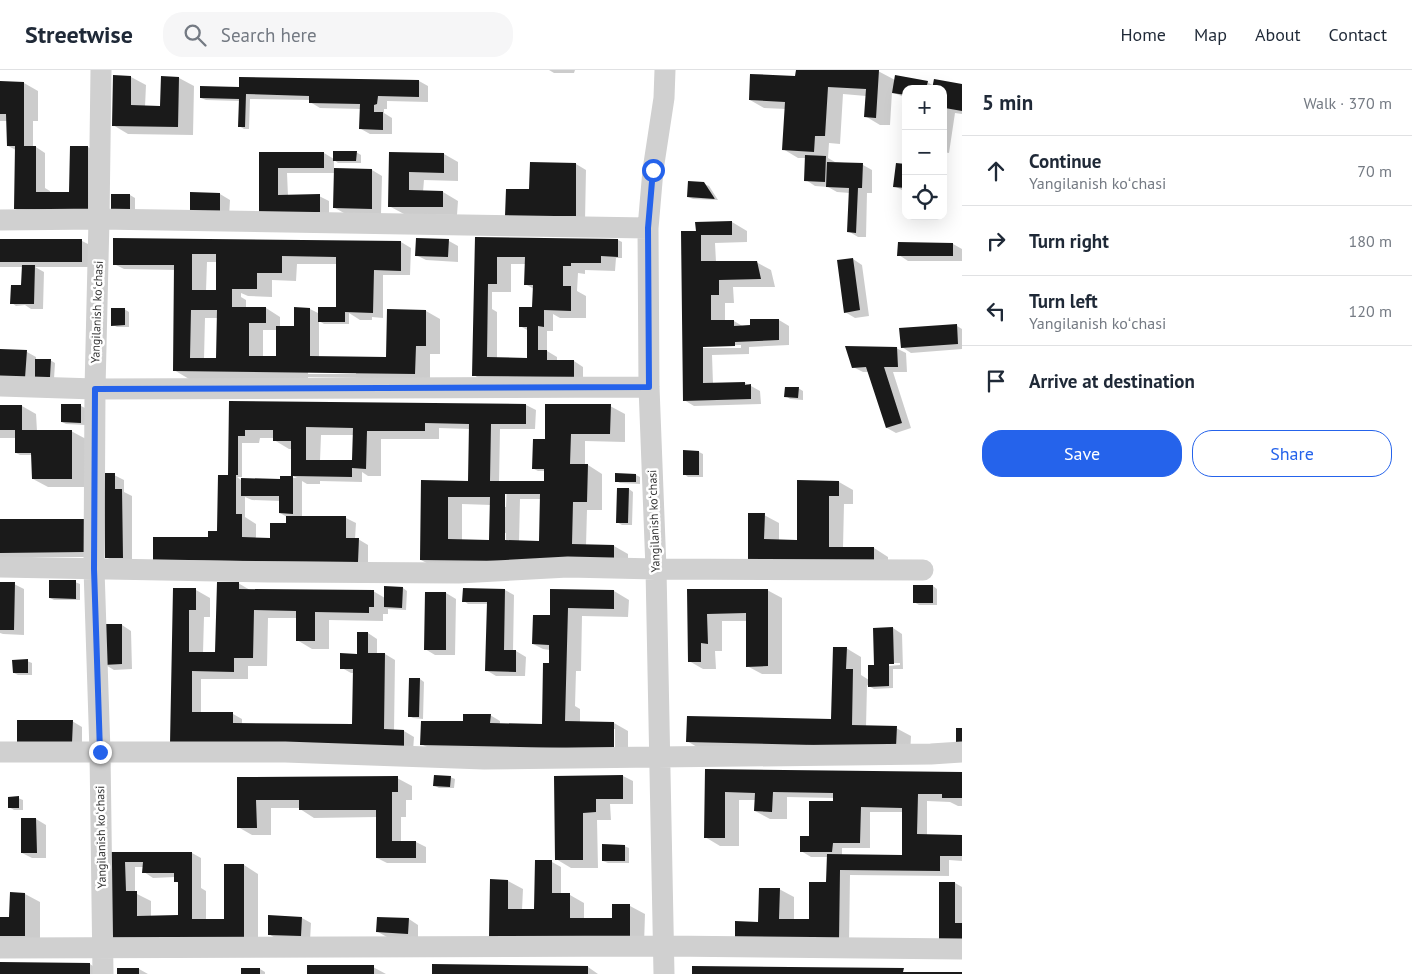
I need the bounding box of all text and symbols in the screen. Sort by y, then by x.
search box [163,12,513,57]
text: Streetwise [25,19,133,50]
icon: search [181,21,209,49]
text: Search here [221,23,317,47]
text: Home [1120,23,1166,46]
text: Map [1194,23,1227,46]
text: About [1255,23,1301,46]
text: Contact [1329,23,1387,46]
map controls [902,85,947,220]
button: + [902,85,947,130]
text: 5 min [982,89,1033,116]
text: Walk · 370 m [1303,93,1392,113]
button: − [902,130,947,175]
text: Continue [1029,149,1101,173]
icon: ahead [982,157,1010,185]
route start [642,159,665,182]
text: 70 m [1357,161,1392,181]
text: Yangilanish koʻchasi [1029,173,1166,193]
button: locate [902,175,947,220]
icon: right [982,227,1010,255]
text: Turn right [1029,229,1109,253]
text: 180 m [1349,231,1392,251]
street label: Yangilanish koʻchasi [87,260,106,364]
text: Turn left [1029,289,1098,313]
icon: left [982,297,1010,325]
text: 120 m [1349,301,1392,321]
text: Yangilanish koʻchasi [1029,313,1166,333]
icon: arrive [982,367,1010,395]
text: Arrive at destination [1029,369,1195,393]
button: Save [982,430,1182,477]
button: Share [1192,430,1392,477]
street label: Yangilanish koʻchasi [644,469,663,573]
route end [89,741,112,764]
street label: Yangilanish koʻchasi [92,785,109,889]

